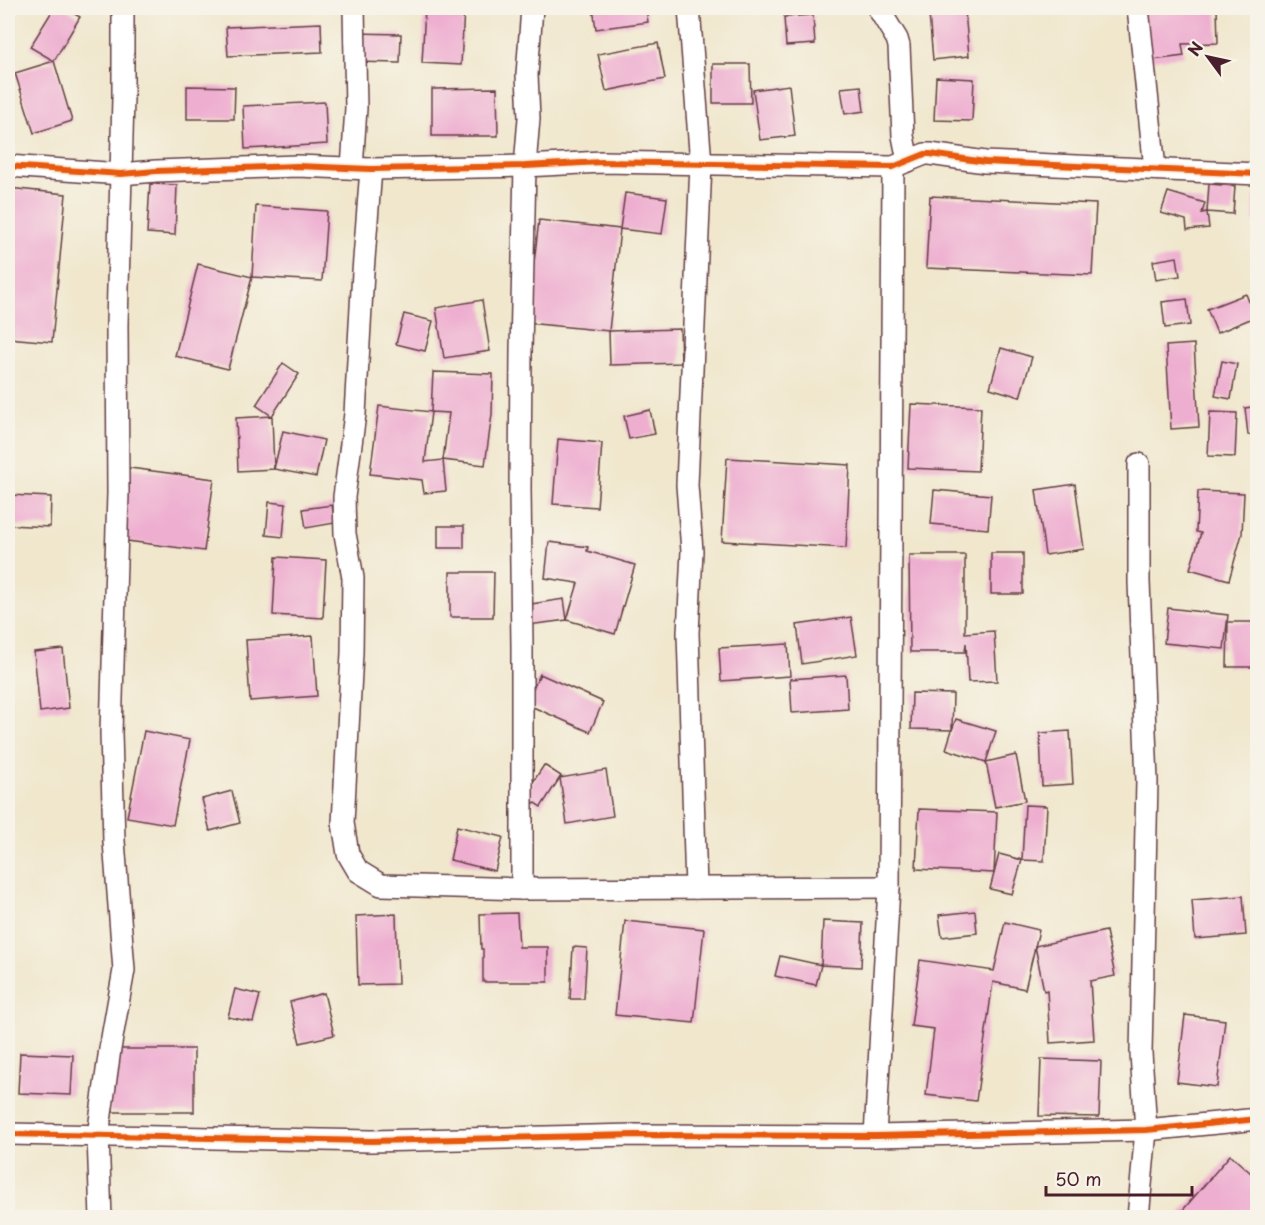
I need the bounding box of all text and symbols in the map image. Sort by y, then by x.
north arrow [1178,27,1238,87]
text: N [1181,36,1208,60]
scale bar [1046,1159,1192,1197]
text: 50 m [1055,1165,1102,1192]

